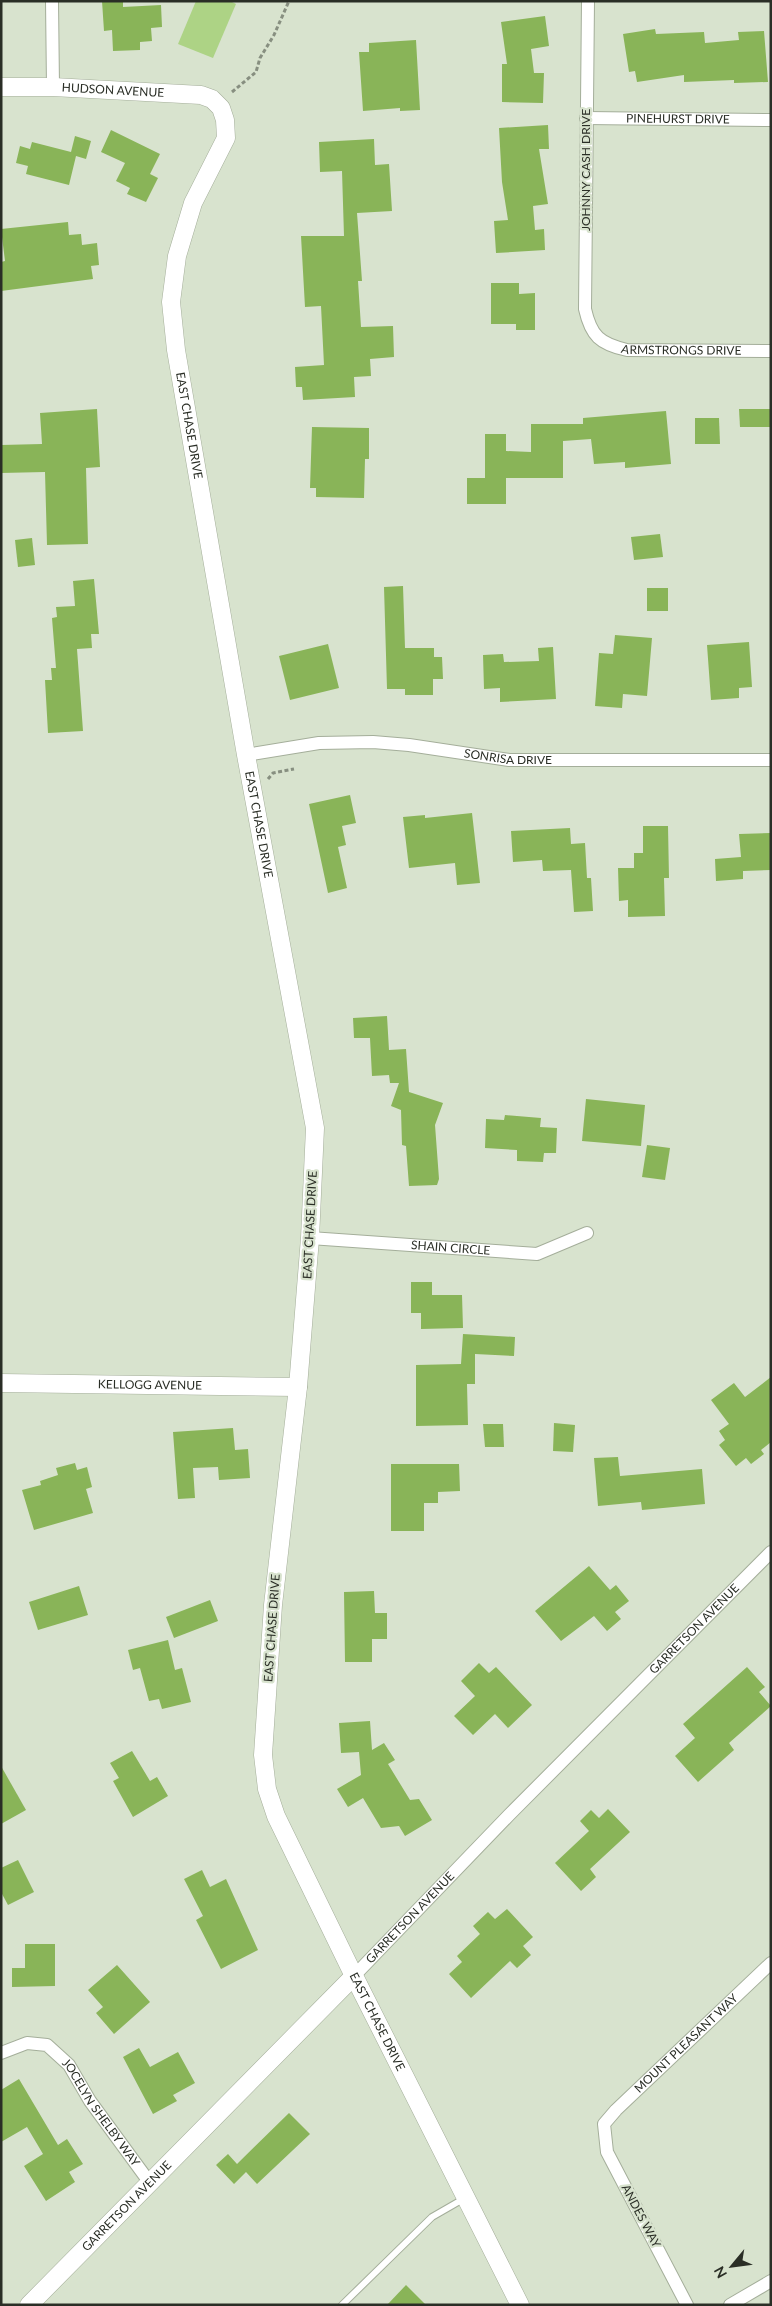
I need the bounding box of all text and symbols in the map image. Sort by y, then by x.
street label: HUDSON AVENUE [61,79,165,100]
street label: JOHNNY CASH DRIVE [578,109,593,231]
street label: PINEHURST DRIVE [626,110,730,127]
street label: ARMSTRONGS DRIVE [620,341,742,358]
street label: EAST CHASE DRIVE [173,371,206,480]
street label: SONRISA DRIVE [463,745,552,767]
street label: EAST CHASE DRIVE [242,770,277,879]
street label: EAST CHASE DRIVE [299,1170,320,1279]
street label: SHAIN CIRCLE [411,1237,491,1258]
street label: KELLOGG AVENUE [98,1376,202,1393]
street label: EAST CHASE DRIVE [260,1573,283,1682]
street label: GARRETSON AVENUE [646,1580,742,1677]
street label: GARRETSON AVENUE [362,1868,457,1966]
street label: EAST CHASE DRIVE [346,1970,409,2073]
street label: MOUNT PLEASANT WAY [631,1990,741,2096]
street label: JOCELYN SHELBY WAY [60,2055,144,2170]
street label: GARRETSON AVENUE [78,2157,174,2254]
street label: ANDES WAY [619,2182,665,2250]
north arrow [707,2241,757,2291]
text: N [710,2264,730,2281]

